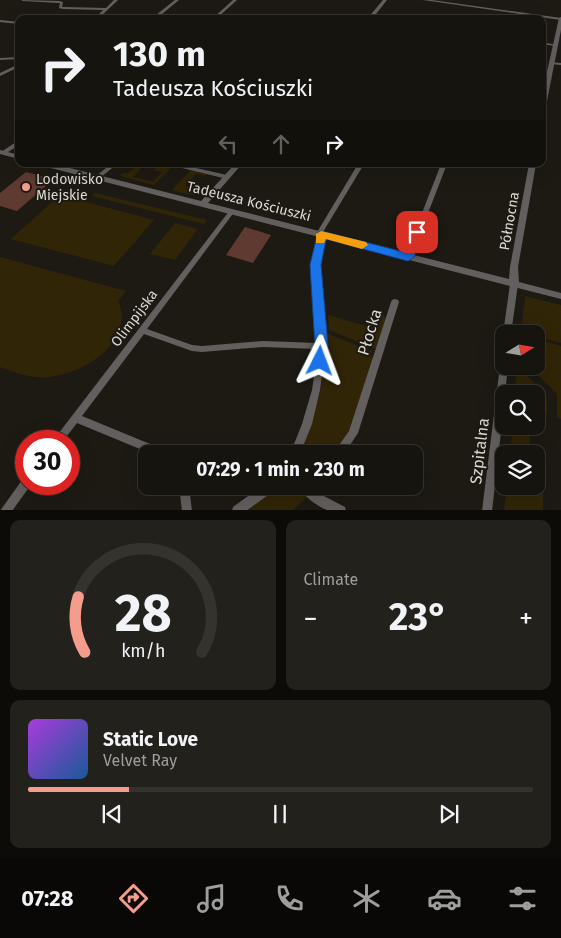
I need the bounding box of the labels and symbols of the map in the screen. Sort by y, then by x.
place label: Lodowisko Miejskie [36,171,103,204]
street label: Tadeusza Kościuszki [185,178,313,225]
marker: Lodowisko Miejskie [20,181,32,193]
street label: Północna [496,190,523,252]
pin [396,211,438,253]
street label: Olimpijska [107,286,161,350]
street label: Płocka [353,307,386,358]
north arrow [495,325,545,375]
position arrow [293,334,345,386]
street label: Szpitalna [466,417,493,485]
speed limit sign: 30 [15,430,80,495]

